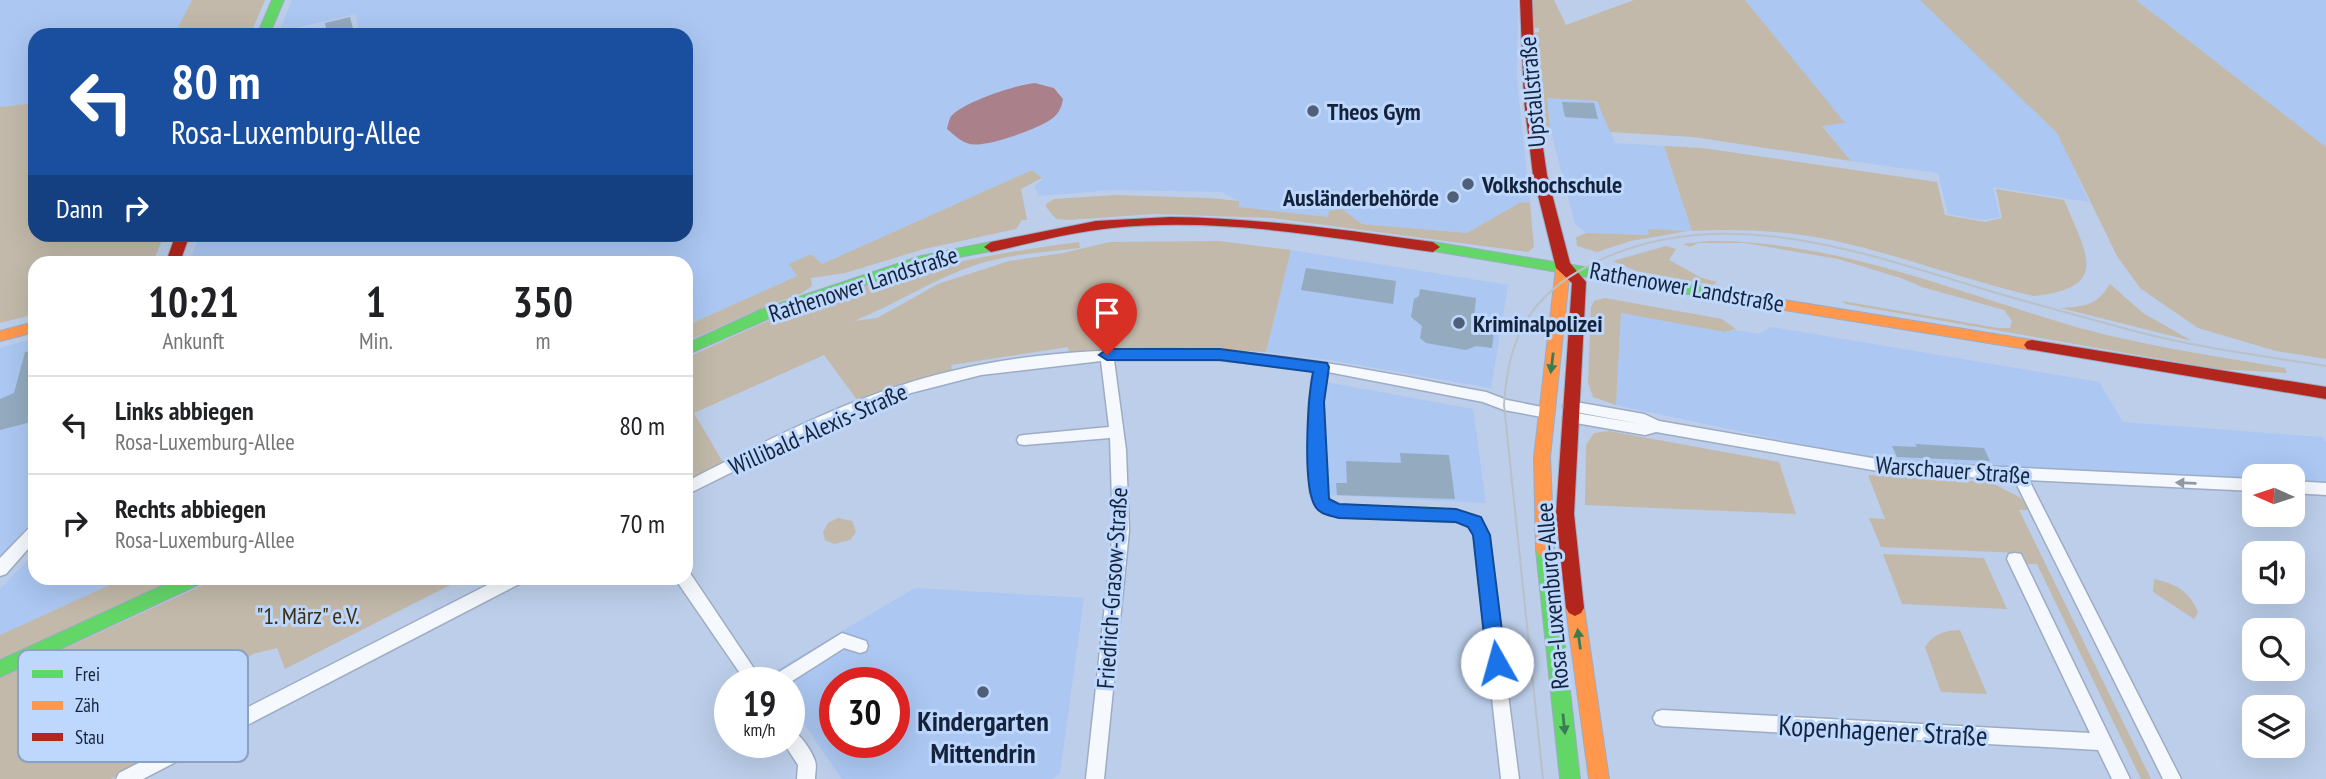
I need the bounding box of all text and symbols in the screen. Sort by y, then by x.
street label: Upstallstraße [1512,35,1552,149]
text: 80 m [171,49,260,113]
icon: left [56,56,147,147]
place label: Theos Gym [1327,96,1421,127]
marker: Theos Gym [1305,103,1321,119]
text: Rosa-Luxemburg-Allee [171,111,421,153]
place label: Volkshochschule [1481,169,1622,200]
marker: Volkshochschule [1460,176,1476,192]
place label: Ausländerbehörde [1282,182,1439,213]
icon: right [117,189,155,227]
marker: Ausländerbehörde [1445,189,1461,205]
text: Dann [56,192,103,225]
street label: Rathenower Landstraße [764,239,962,329]
street label: Rathenower Landstraße [1587,255,1787,319]
text: 10:21 [148,274,239,329]
text: 1 [366,274,386,329]
text: 350 [513,274,573,329]
pin [1077,283,1137,355]
icon: arrive [1088,294,1126,332]
place label: Kriminalpolizei [1473,308,1603,339]
marker: Kriminalpolizei [1451,315,1467,331]
text: Ankunft [162,326,224,355]
text: Min. [359,326,393,355]
text: m [535,326,550,355]
one-way arrow [1547,352,1558,374]
street label: Willibald-Alexis-Straße [724,376,912,482]
text: Links abbiegen [115,394,254,427]
icon: left [56,406,94,444]
text: 80 m [619,409,665,442]
text: Rosa-Luxemburg-Allee [115,427,295,456]
street label: Warschauer Straße [1875,449,2031,491]
north arrow [2242,464,2305,527]
map controls [2242,464,2305,758]
one-way arrow [2175,477,2197,488]
street label: Friedrich-Grasow-Straße [1089,486,1135,690]
text: Rechts abbiegen [115,492,266,525]
street label: Rosa-Luxemburg-Allee [1528,501,1576,691]
icon: right [56,504,94,542]
text: 70 m [619,507,665,540]
text: Rosa-Luxemburg-Allee [115,525,295,554]
button: sound [2242,541,2305,604]
park label: "1. März" e.V. [256,600,360,631]
button: search [2242,618,2305,681]
position arrow [1460,626,1534,700]
one-way arrow [1574,627,1585,649]
legend [18,650,248,762]
text: Frei [75,662,100,686]
speed limit sign: 30 [819,667,910,758]
text: 19 [743,680,776,726]
marker: Kindergarten Mittendrin [975,684,991,700]
text: Zäh [75,693,99,717]
button: layers [2242,695,2305,758]
place label: Kindergarten Mittendrin [917,702,1049,771]
street label: Kopenhagener Straße [1778,706,1988,754]
one-way arrow [1559,714,1570,736]
text: km/h [744,718,775,741]
text: Stau [75,725,104,749]

